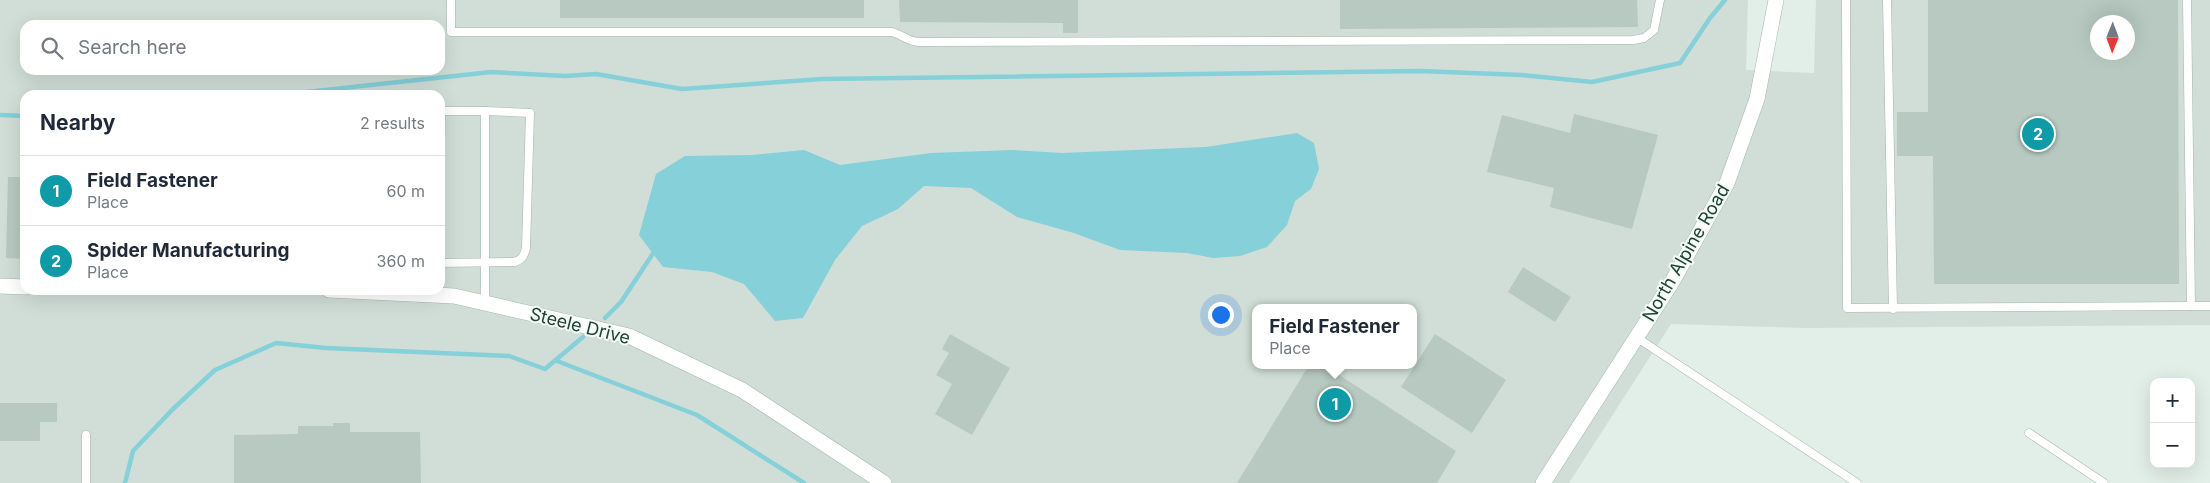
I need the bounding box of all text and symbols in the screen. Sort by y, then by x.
north arrow [2090,15,2135,60]
search box [20,20,445,75]
icon: search [38,34,66,62]
text: Search here [78,36,187,59]
text: Nearby [40,110,115,135]
text: 2 results [360,113,425,133]
pin: 2 [2022,115,2054,153]
text: Field Fastener [87,169,218,192]
street label: North Alpine Road [1638,180,1733,325]
text: 1 [53,181,59,201]
text: 60 m [386,181,425,201]
text: Place [87,192,129,212]
text: Spider Manufacturing [87,239,290,262]
text: 2 [51,251,61,271]
text: 360 m [377,251,425,271]
text: Place [87,262,129,282]
your location [1208,302,1234,328]
street label: Steele Drive [528,303,633,348]
popup [1252,304,1417,369]
text: Field Fastener [1269,315,1400,338]
text: Place [1269,338,1311,358]
map controls [2150,378,2195,468]
button: + [2150,378,2195,423]
pin: 1 [1319,385,1351,423]
button: − [2150,423,2195,468]

